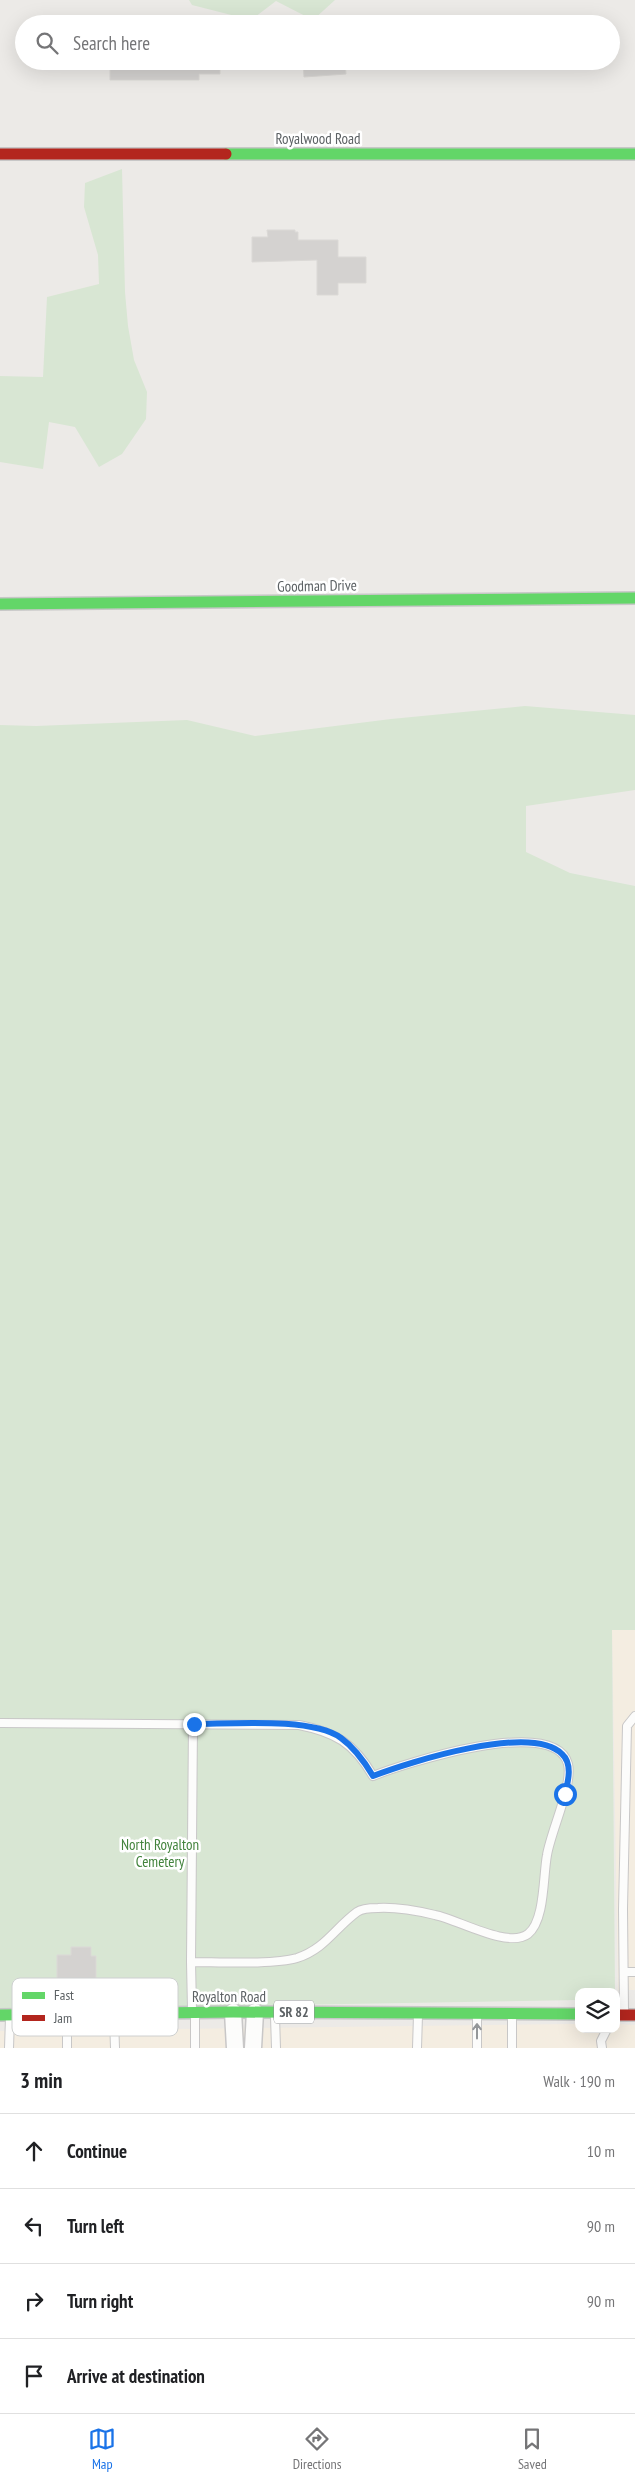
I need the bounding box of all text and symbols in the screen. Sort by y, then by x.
search box [15,15,620,70]
icon: search [33,29,61,57]
text: Search here [73,31,150,55]
street label: Royalwood Road [275,129,361,148]
street label: Goodman Drive [277,575,357,596]
route end [183,1713,206,1736]
route start [554,1783,577,1806]
park label: North Royalton Cemetery [121,1835,199,1871]
legend [12,1978,178,2036]
text: Fast [54,1986,74,2004]
street label: Royalton Road [192,1987,266,2006]
map controls [575,1988,620,2033]
button: layers [575,1988,620,2033]
road number: SR 82 [274,2000,314,2024]
text: Jam [53,2009,72,2027]
one-way arrow [472,2023,482,2040]
text: 3 min [20,2067,62,2094]
text: Walk · 190 m [543,2071,615,2091]
icon: ahead [20,2137,48,2165]
text: Continue [67,2139,127,2163]
text: 10 m [587,2141,615,2161]
icon: left [20,2212,48,2240]
text: Turn left [67,2214,124,2238]
text: 90 m [587,2216,615,2236]
icon: right [20,2287,48,2315]
text: Turn right [67,2289,133,2313]
text: 90 m [587,2291,615,2311]
icon: arrive [20,2362,48,2390]
text: Arrive at destination [67,2364,205,2388]
tab: Map [88,2425,116,2473]
tab: Directions [293,2425,341,2473]
tab: Saved [518,2425,547,2473]

